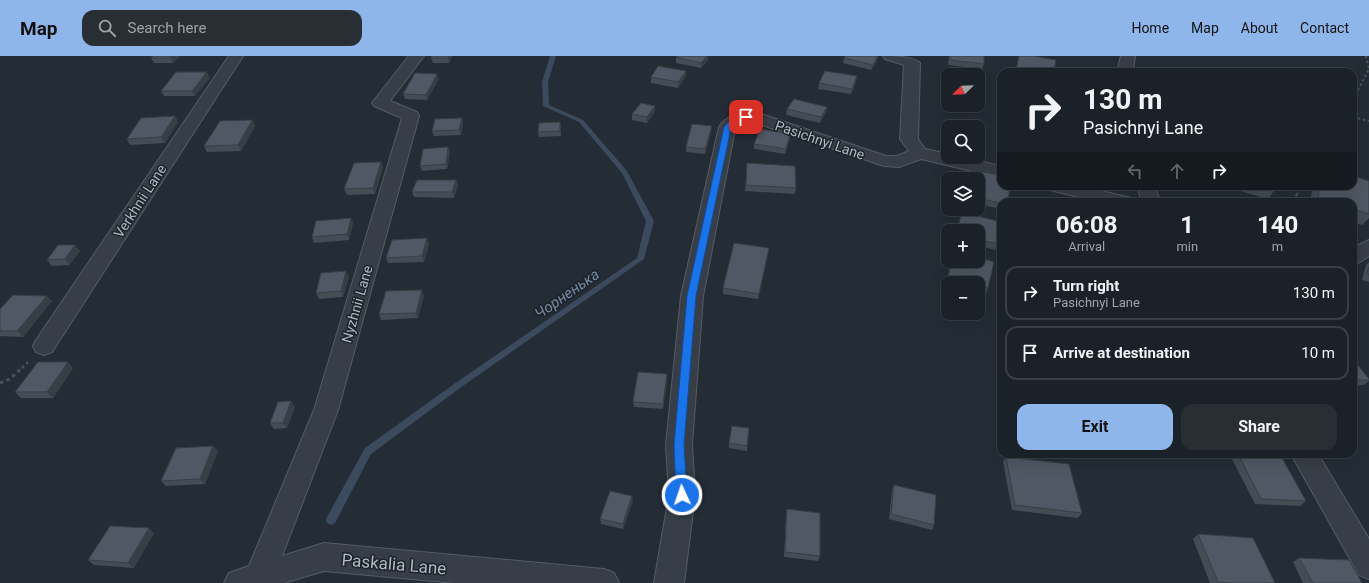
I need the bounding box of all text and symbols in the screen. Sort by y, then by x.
search box [82,10,362,46]
text: Map [20,17,58,40]
icon: search [96,17,118,39]
text: Search here [128,19,206,37]
text: Home [1131,20,1169,36]
text: Map [1191,20,1219,36]
text: About [1241,20,1278,36]
text: Contact [1300,20,1349,36]
north arrow [941,68,985,112]
map controls [941,68,985,320]
text: 130 m [1083,83,1162,116]
icon: right [1017,84,1069,136]
pin [729,100,763,134]
icon: arrive [735,106,757,128]
street label: Pasichnyi Lane [773,117,867,163]
text: Pasichnyi Lane [1083,117,1203,138]
button: search [941,120,985,164]
icon: left [1124,160,1146,182]
icon: ahead [1166,160,1188,182]
icon: right [1208,160,1230,182]
street label: Verkhnii Lane [110,161,170,241]
button: layers [941,172,985,216]
text: 06:08 [1056,211,1118,239]
text: 1 [1180,211,1194,239]
text: 140 [1257,211,1298,239]
button: + [941,224,985,268]
text: Arrival [1068,239,1105,254]
text: min [1176,239,1198,254]
text: m [1272,239,1283,254]
street label: Nyzhnii Lane [338,264,376,344]
water label: Чорненька [531,265,603,323]
button: − [941,276,985,320]
text: Turn right [1053,277,1119,295]
icon: right [1019,282,1041,304]
text: 130 m [1293,284,1335,302]
text: Pasichnyi Lane [1053,295,1140,310]
icon: arrive [1019,342,1041,364]
text: Arrive at destination [1053,344,1190,362]
text: 10 m [1301,344,1335,362]
button: Exit [1017,404,1173,450]
button: Share [1181,404,1337,450]
position arrow [661,474,703,516]
street label: Paskalia Lane [341,549,447,579]

